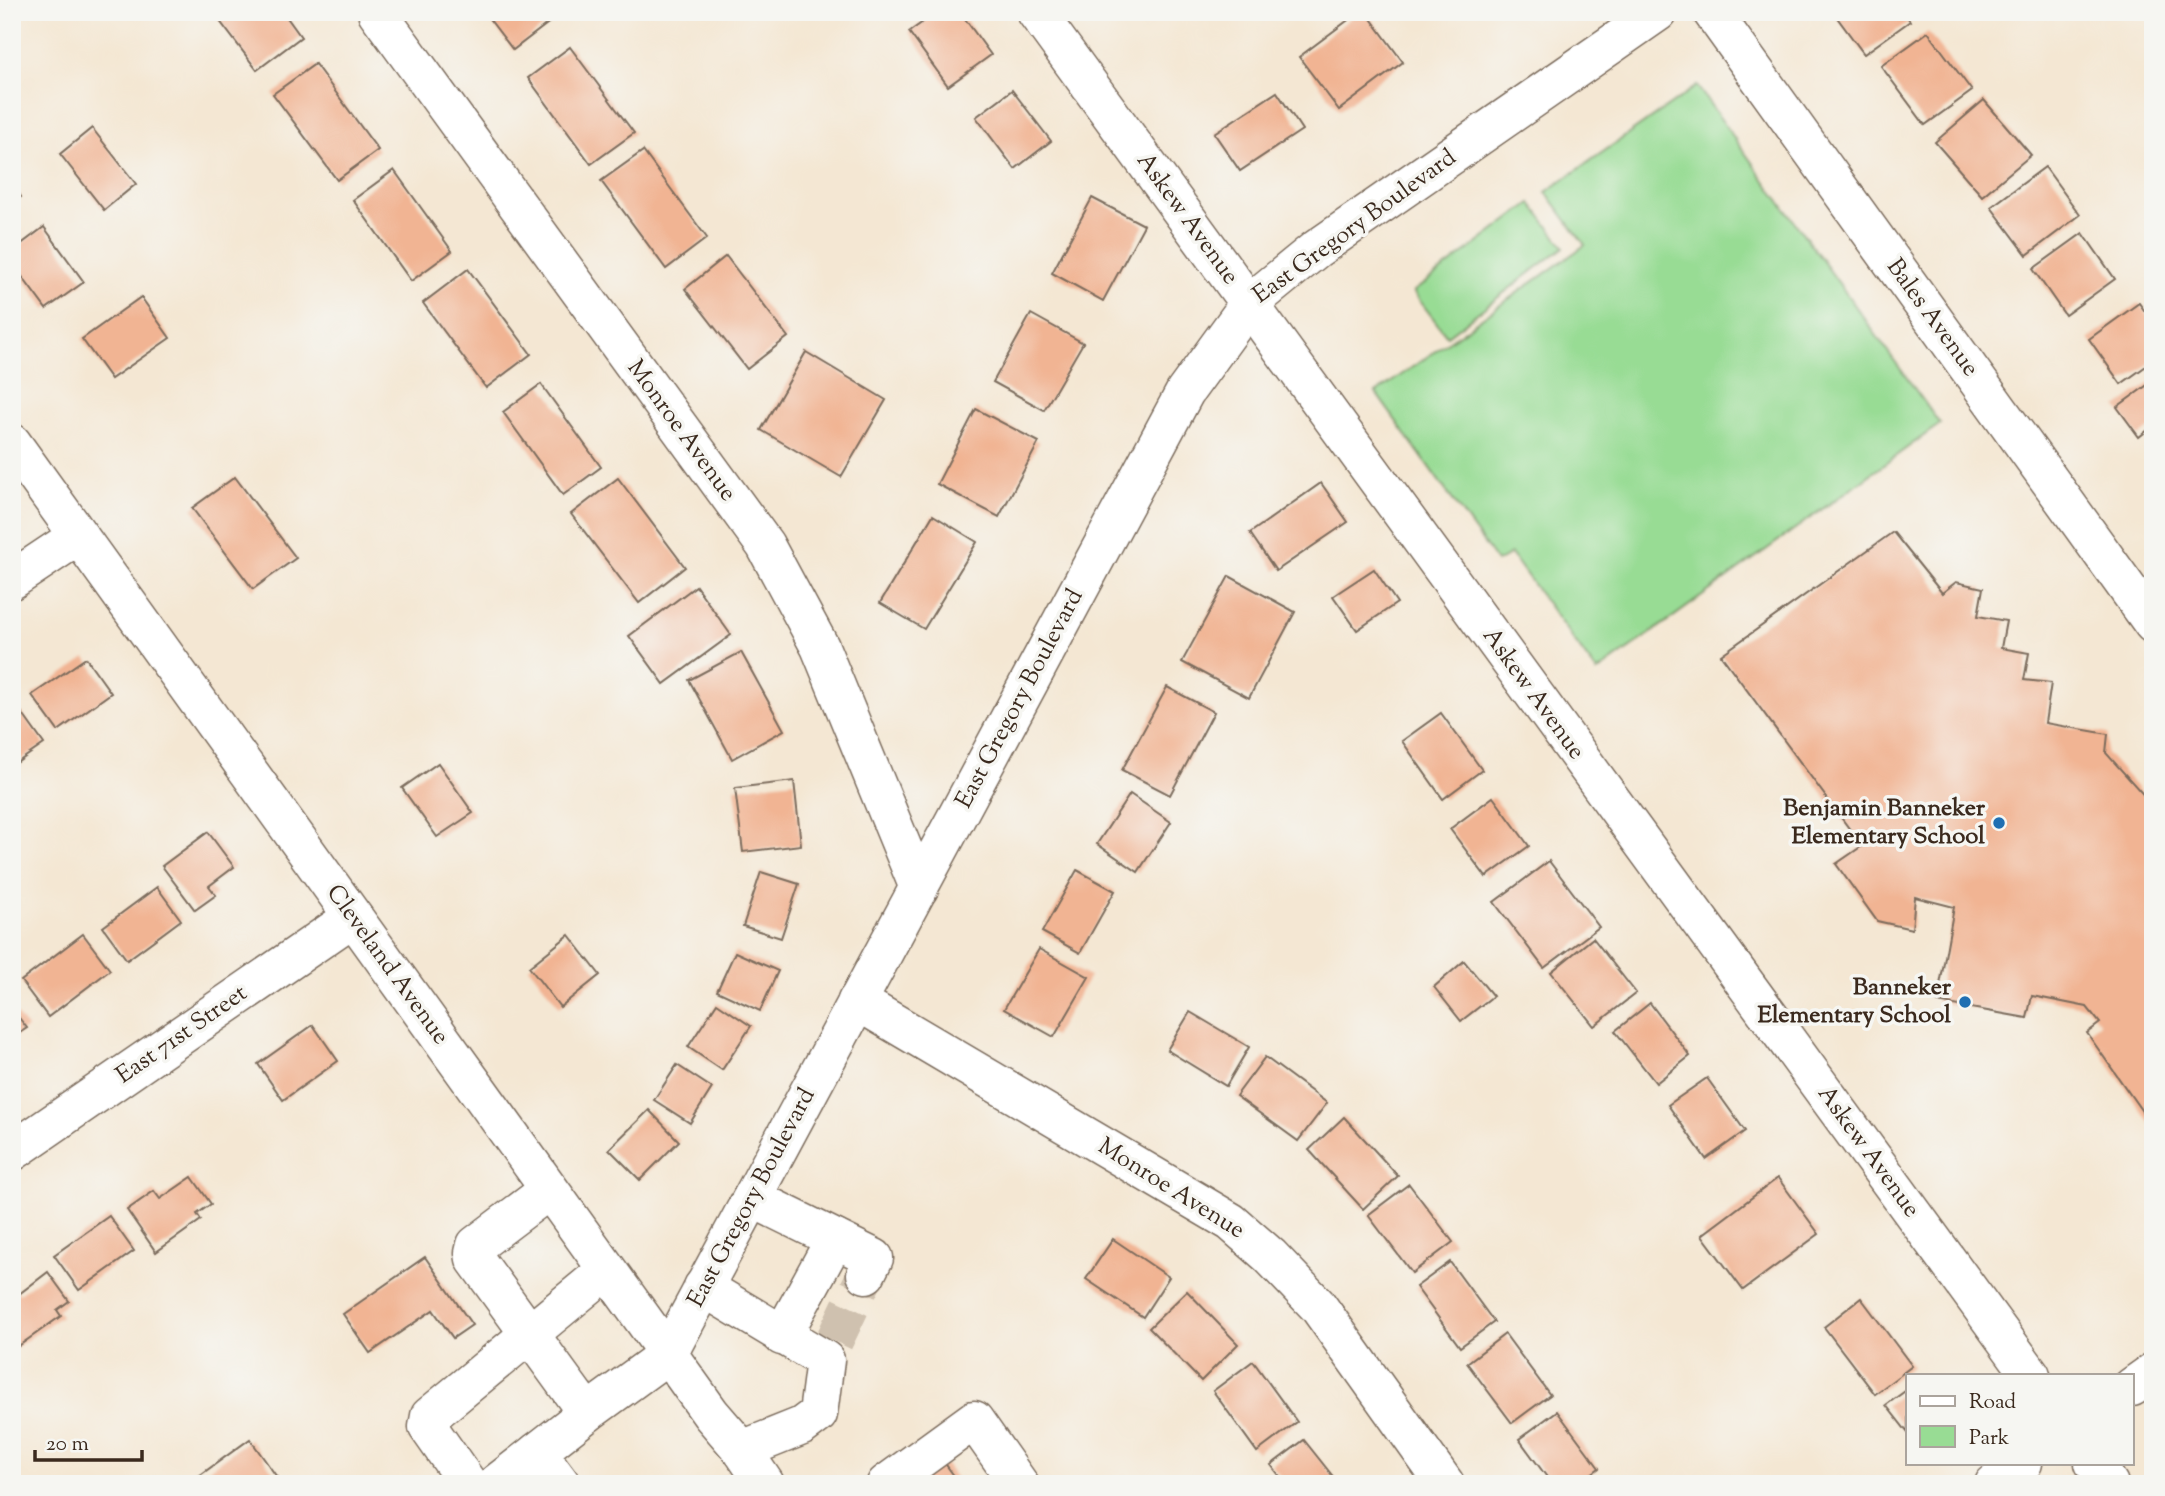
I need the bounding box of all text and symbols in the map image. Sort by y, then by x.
street label: East Gregory Boulevard [1246,141,1464,312]
street label: Askew Avenue [1128,146,1246,292]
street label: Bales Avenue [1878,252,1986,384]
street label: Monroe Avenue [618,353,744,509]
street label: East Gregory Boulevard [948,583,1093,815]
street label: Askew Avenue [1474,621,1592,767]
place label: Benjamin Banneker Elementary School [1783,792,1986,854]
marker: Benjamin Banneker Elementary School [1991,815,2007,831]
street label: Cleveland Avenue [317,878,457,1052]
place label: Banneker Elementary School [1757,971,1952,1033]
street label: East 71st Street [109,977,255,1093]
marker: Banneker Elementary School [1957,994,1973,1010]
street label: Askew Avenue [1809,1079,1927,1225]
street label: East Gregory Boulevard [680,1082,825,1314]
street label: Monroe Avenue [1091,1130,1251,1248]
legend [1906,1374,2134,1464]
text: Road [1969,1388,2016,1418]
scale bar [35,1419,142,1463]
text: Park [1969,1424,2010,1454]
text: 20 m [46,1430,89,1460]

